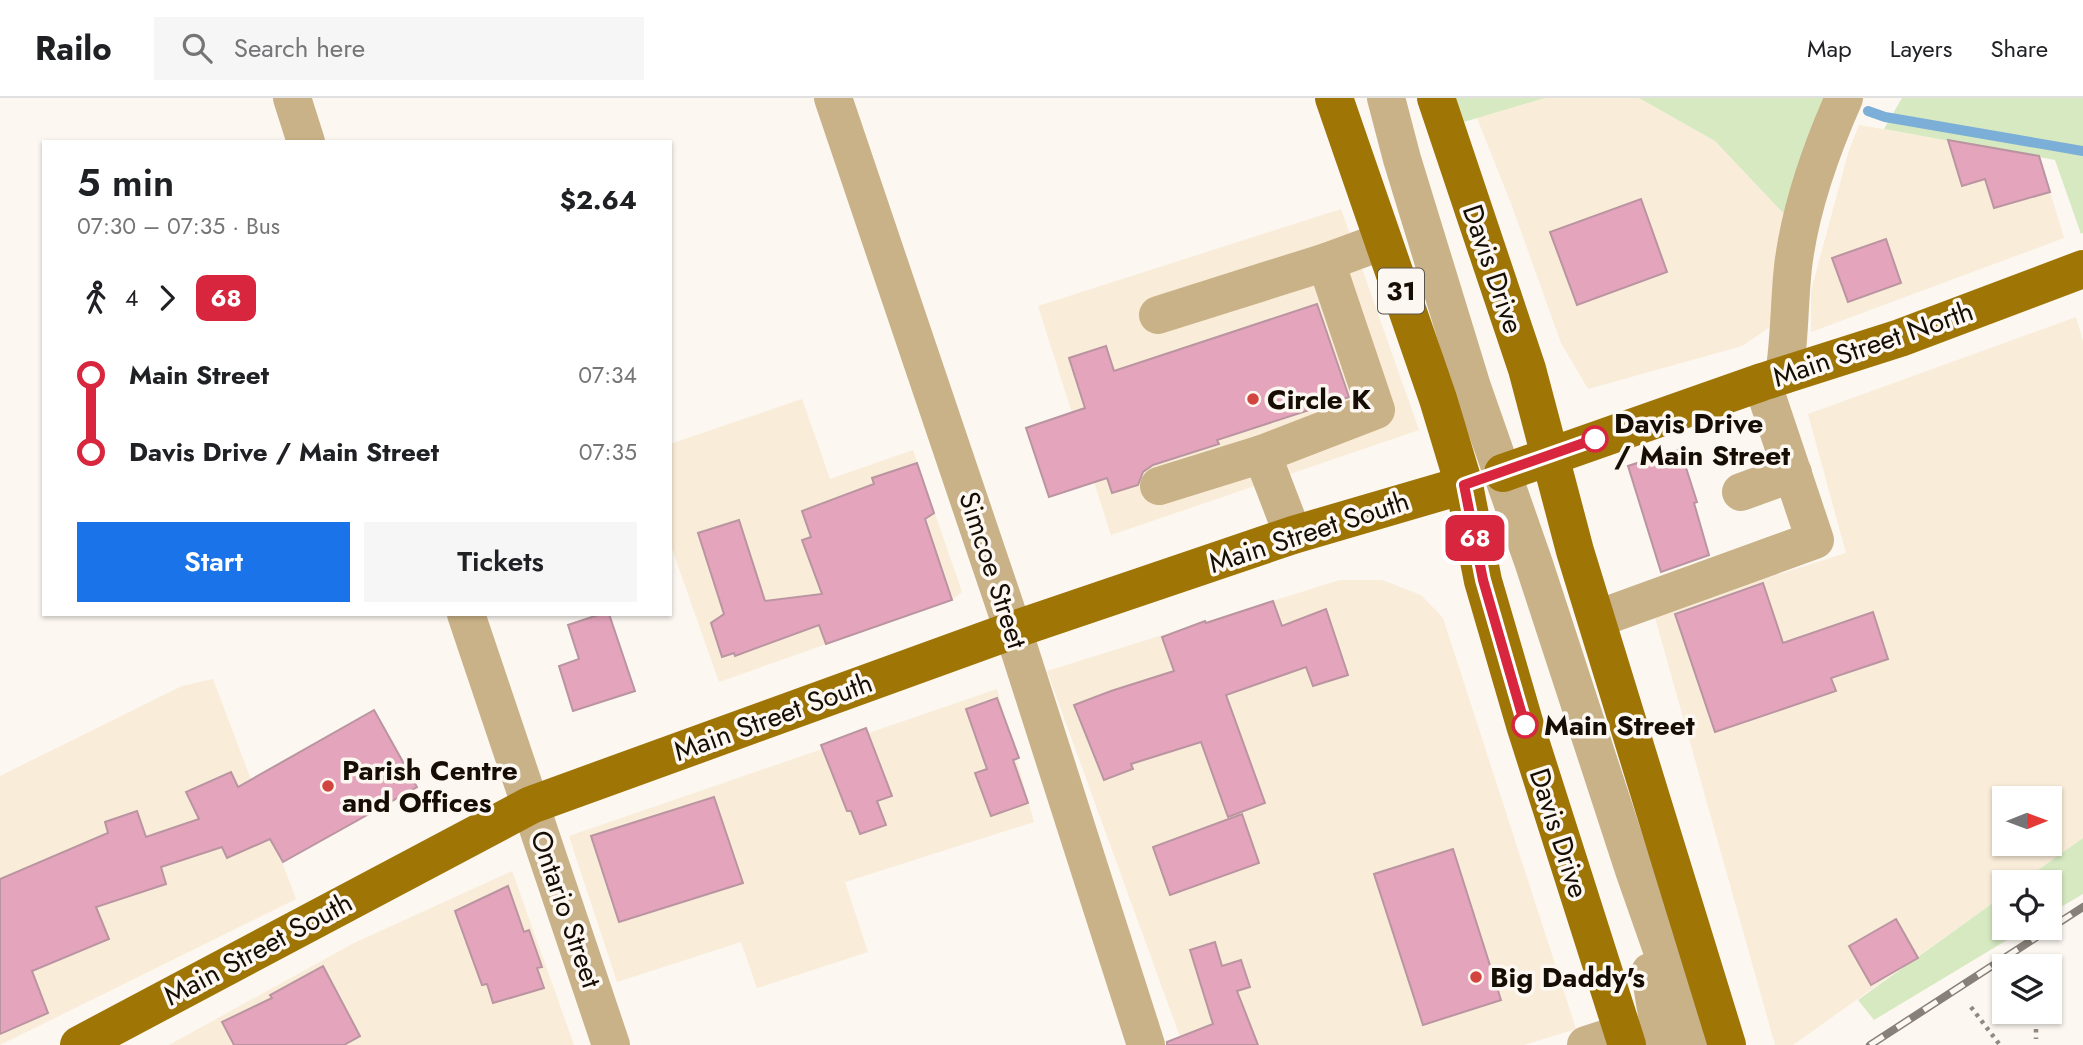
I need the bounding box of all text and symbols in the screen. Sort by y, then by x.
search box [154,17,644,80]
text: Railo [35,25,112,72]
icon: search [178,29,216,67]
text: Search here [234,29,365,67]
text: Map [1807,31,1852,66]
text: Layers [1890,31,1952,66]
text: Share [1990,31,2048,66]
text: 5 min [77,155,174,210]
text: $2.64 [560,181,637,219]
street label: Davis Drive [1452,199,1534,339]
text: 07:30 – 07:35 · Bus [77,209,280,243]
road number: 31 [1378,268,1424,314]
icon: walk [77,279,115,317]
icon: forward [148,279,186,317]
text: 68 [210,280,242,315]
text: 4 [125,281,138,315]
street label: Main Street North [1767,290,1979,398]
text: Main Street [129,356,269,394]
text: 07:34 [578,358,637,392]
place label: Circle K [1267,379,1371,420]
marker: Circle K [1245,391,1261,407]
place label: Davis Drive / Main Street [1614,403,1790,476]
marker: Davis Drive / Main Street [1582,426,1608,452]
text: Davis Drive / Main Street [129,433,439,471]
text: 07:35 [579,435,637,469]
street label: Main Street South [1204,480,1414,584]
street label: Simcoe Street [948,486,1038,654]
line badge: 68 [1444,515,1506,561]
text: 68 [1459,520,1491,555]
button: Start [77,522,350,602]
button: Tickets [364,522,637,602]
street label: Main Street South [668,662,878,772]
place label: Main Street [1544,705,1695,746]
marker: Main Street [1512,712,1538,738]
place label: Parish Centre and Offices [342,750,518,823]
street label: Davis Drive [1519,763,1599,903]
marker: Parish Centre and Offices [320,778,336,794]
north arrow [1992,786,2062,856]
map controls [1992,786,2062,1024]
street label: Ontario Street [520,825,612,994]
button: locate [1992,870,2062,940]
street label: Main Street South [156,882,360,1016]
button: layers [1992,954,2062,1024]
place label: Big Daddy's [1490,957,1645,998]
marker: Big Daddy's [1468,969,1484,985]

